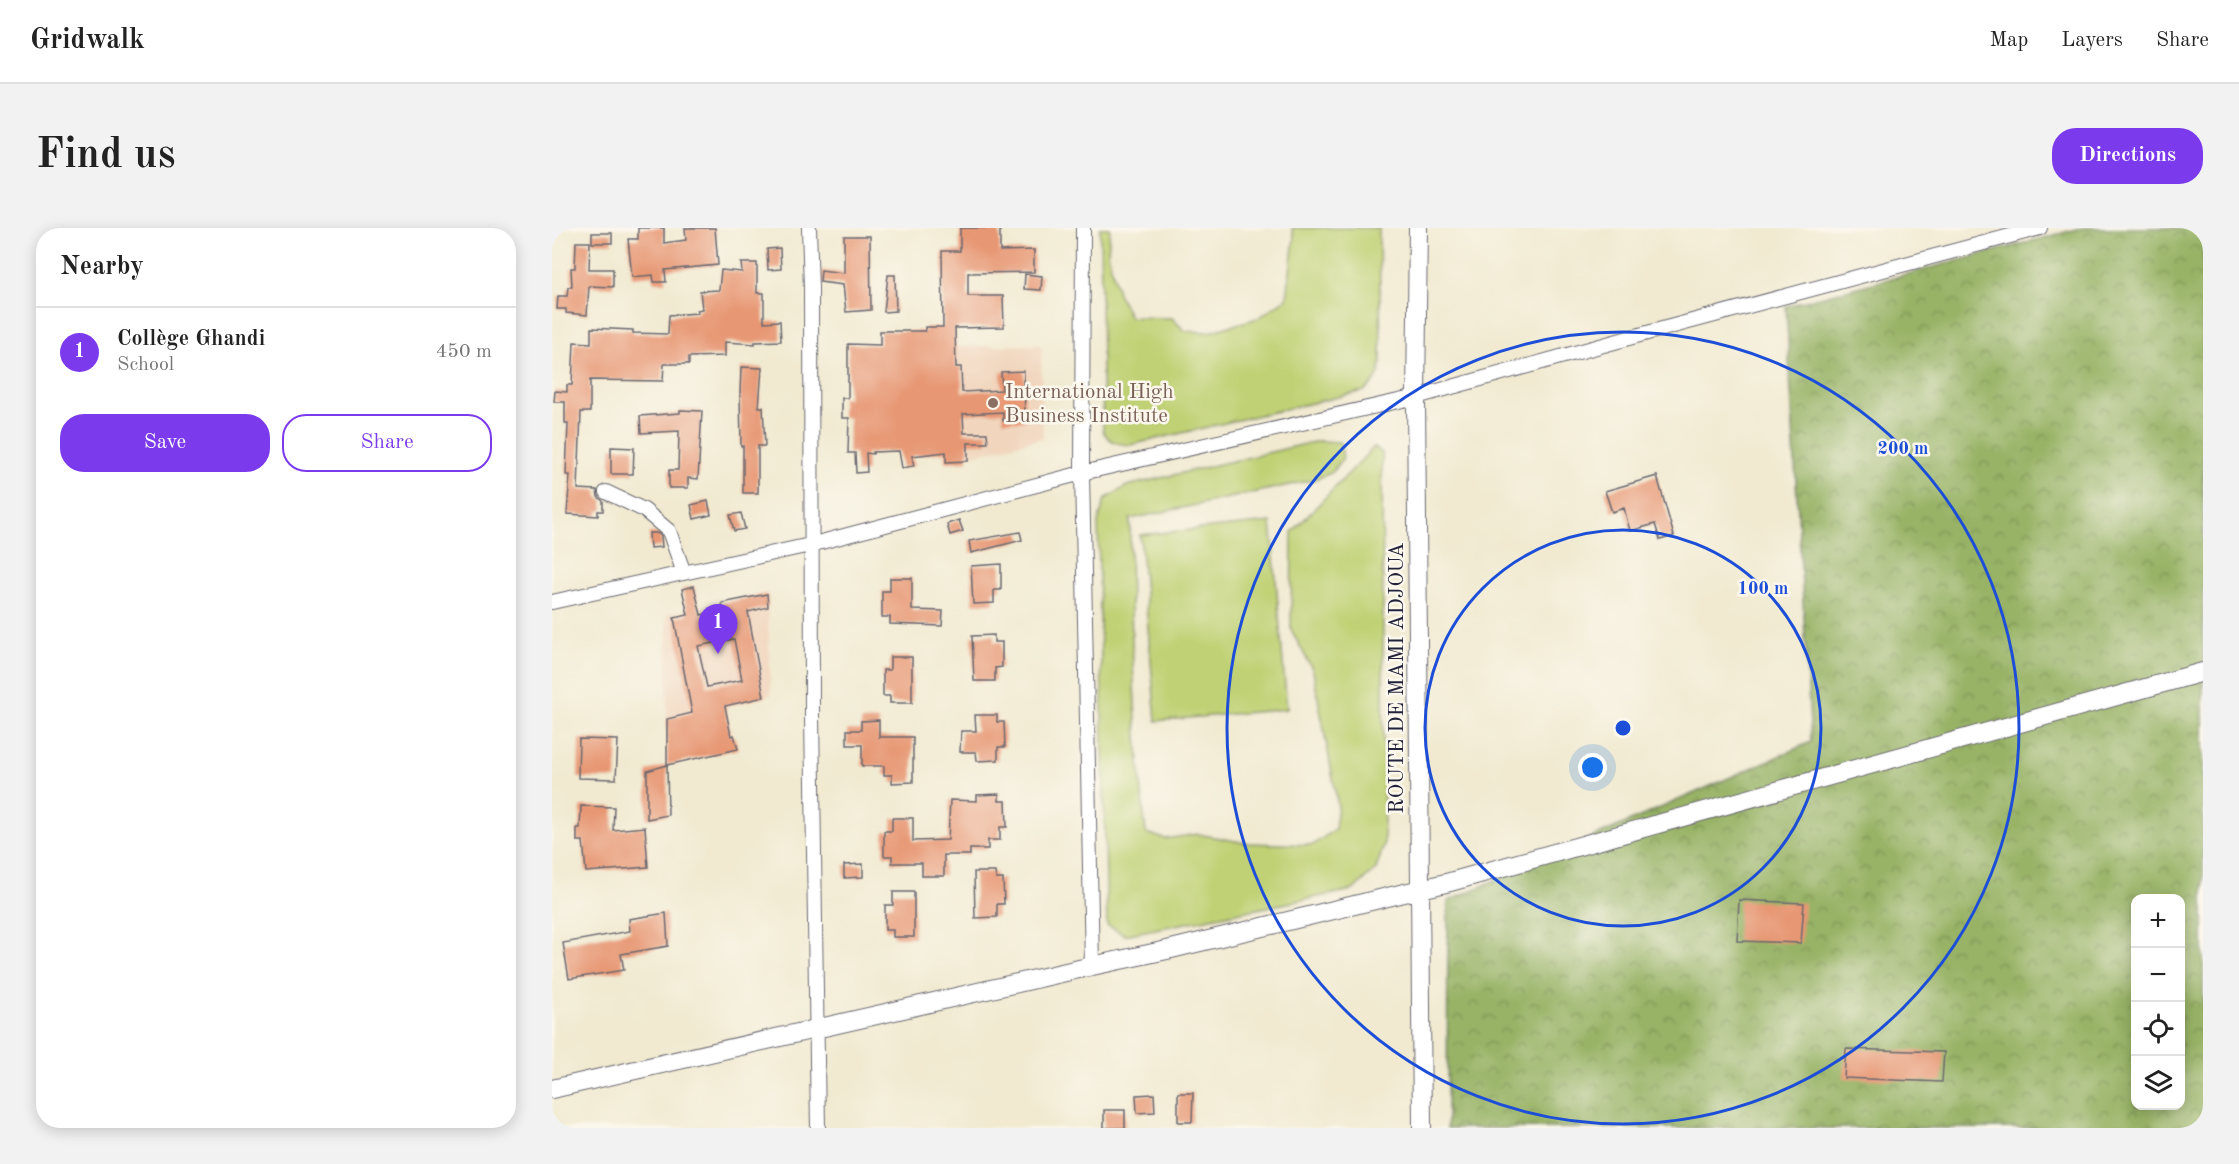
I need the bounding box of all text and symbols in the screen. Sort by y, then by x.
text: Gridwalk [30,27,145,55]
text: Map [1989,30,2028,51]
text: Layers [2061,30,2123,51]
text: Share [2156,30,2209,51]
button: Directions [2052,128,2203,184]
text: Find us [36,135,175,177]
text: Nearby [60,254,144,280]
text: Collège Ghandi [117,328,265,350]
text: 1 [74,342,85,362]
text: 450 m [436,342,492,362]
text: School [117,355,174,375]
place label: International High Business Institute [1005,382,1174,427]
marker: International High Business Institute [986,396,1000,410]
button: Save [60,414,270,472]
button: Share [282,414,492,472]
text: 200 m [1878,440,1928,458]
street label: ROUTE DE MAMI ADJOUA [1387,542,1408,814]
text: 100 m [1738,580,1788,598]
pin: 1 [698,604,738,654]
centre of rings [1613,718,1633,738]
your location [1578,753,1607,782]
map controls [2131,894,2185,1110]
button: + [2131,894,2185,948]
button: − [2131,948,2185,1002]
button: locate [2131,1002,2185,1056]
button: layers [2131,1056,2185,1110]

